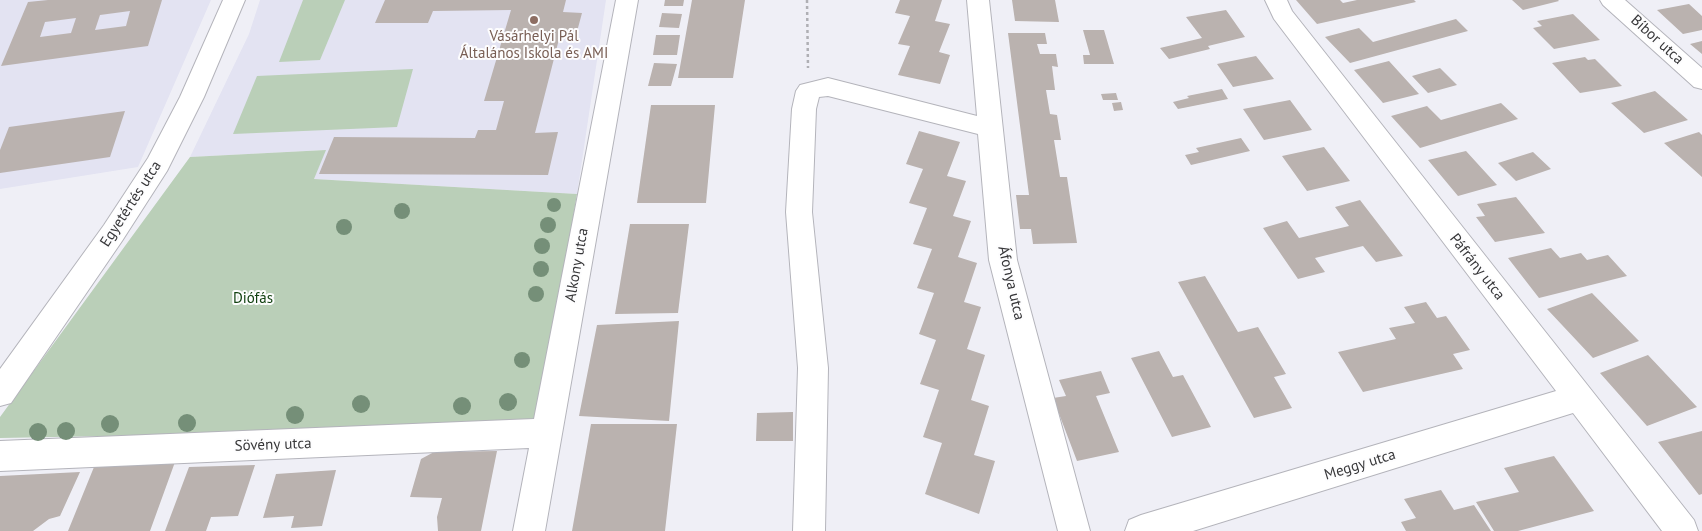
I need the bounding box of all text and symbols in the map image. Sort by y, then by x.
street label: Bíbor utca [1627,11,1687,69]
marker: Vásárhelyi Pál Általános Iskola és AMI [528,14,540,26]
place label: Vásárhelyi Pál Általános Iskola és AMI [460,28,608,63]
street label: Egyetértés utca [97,158,165,250]
street label: Alkony utca [562,227,592,303]
street label: Páfrány utca [1446,230,1508,304]
street label: Áfonya utca [994,244,1028,322]
park label: Diófás [233,290,273,308]
street label: Sövény utca [234,435,312,455]
street label: Meggy utca [1322,446,1398,484]

